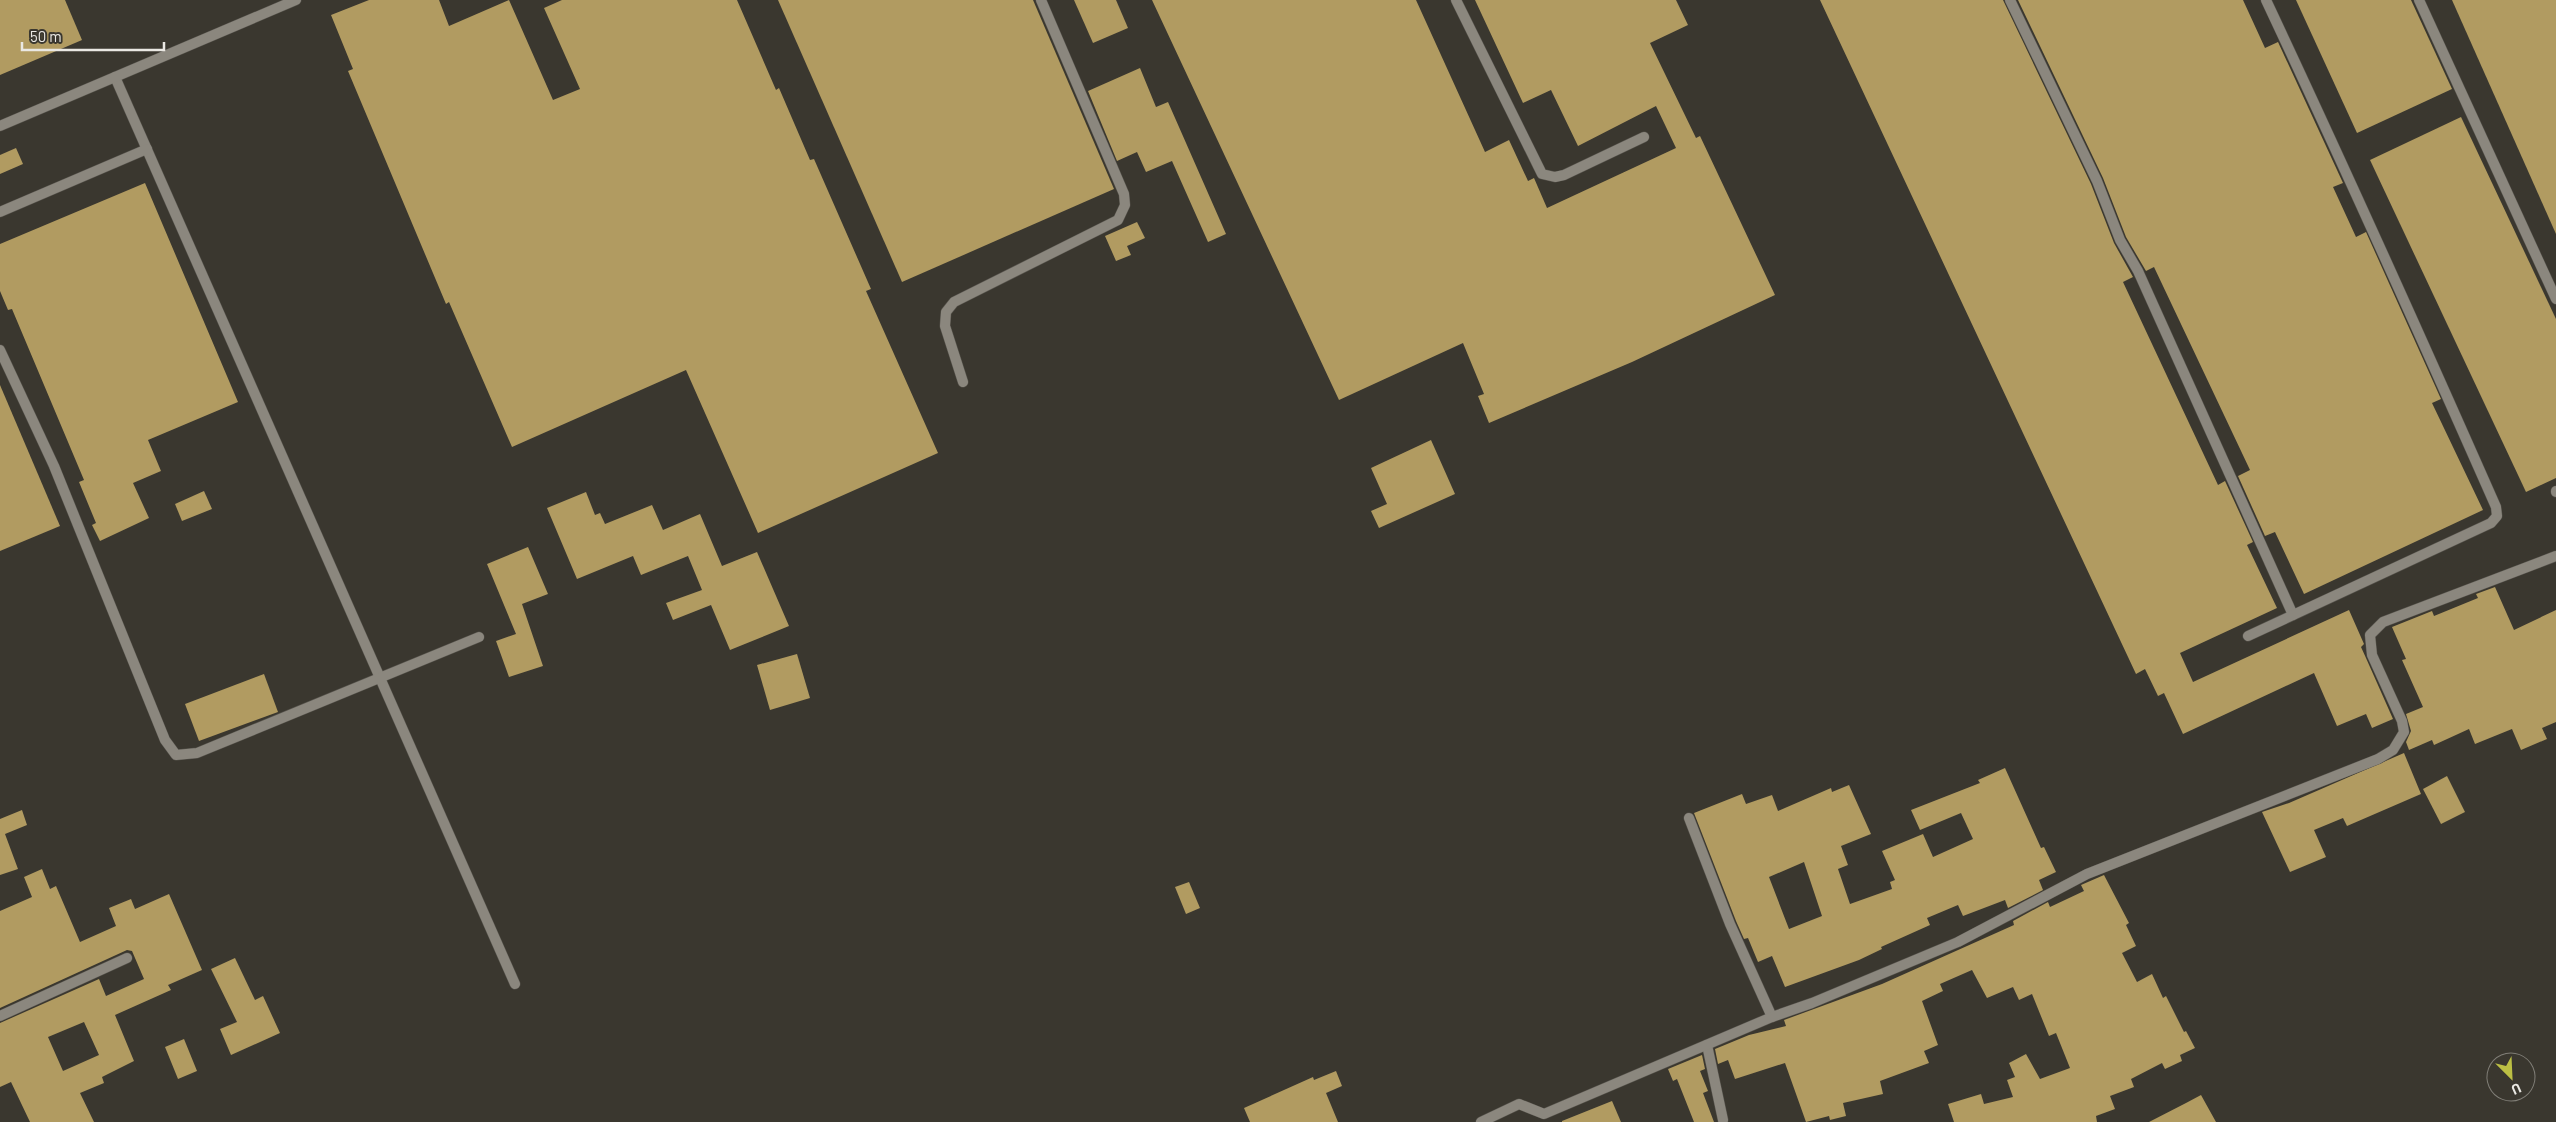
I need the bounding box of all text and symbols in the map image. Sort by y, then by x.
scale bar [22,20,165,52]
text: 50 m [30,27,62,45]
north arrow [2486,1052,2536,1102]
text: U [2509,1080,2524,1099]

